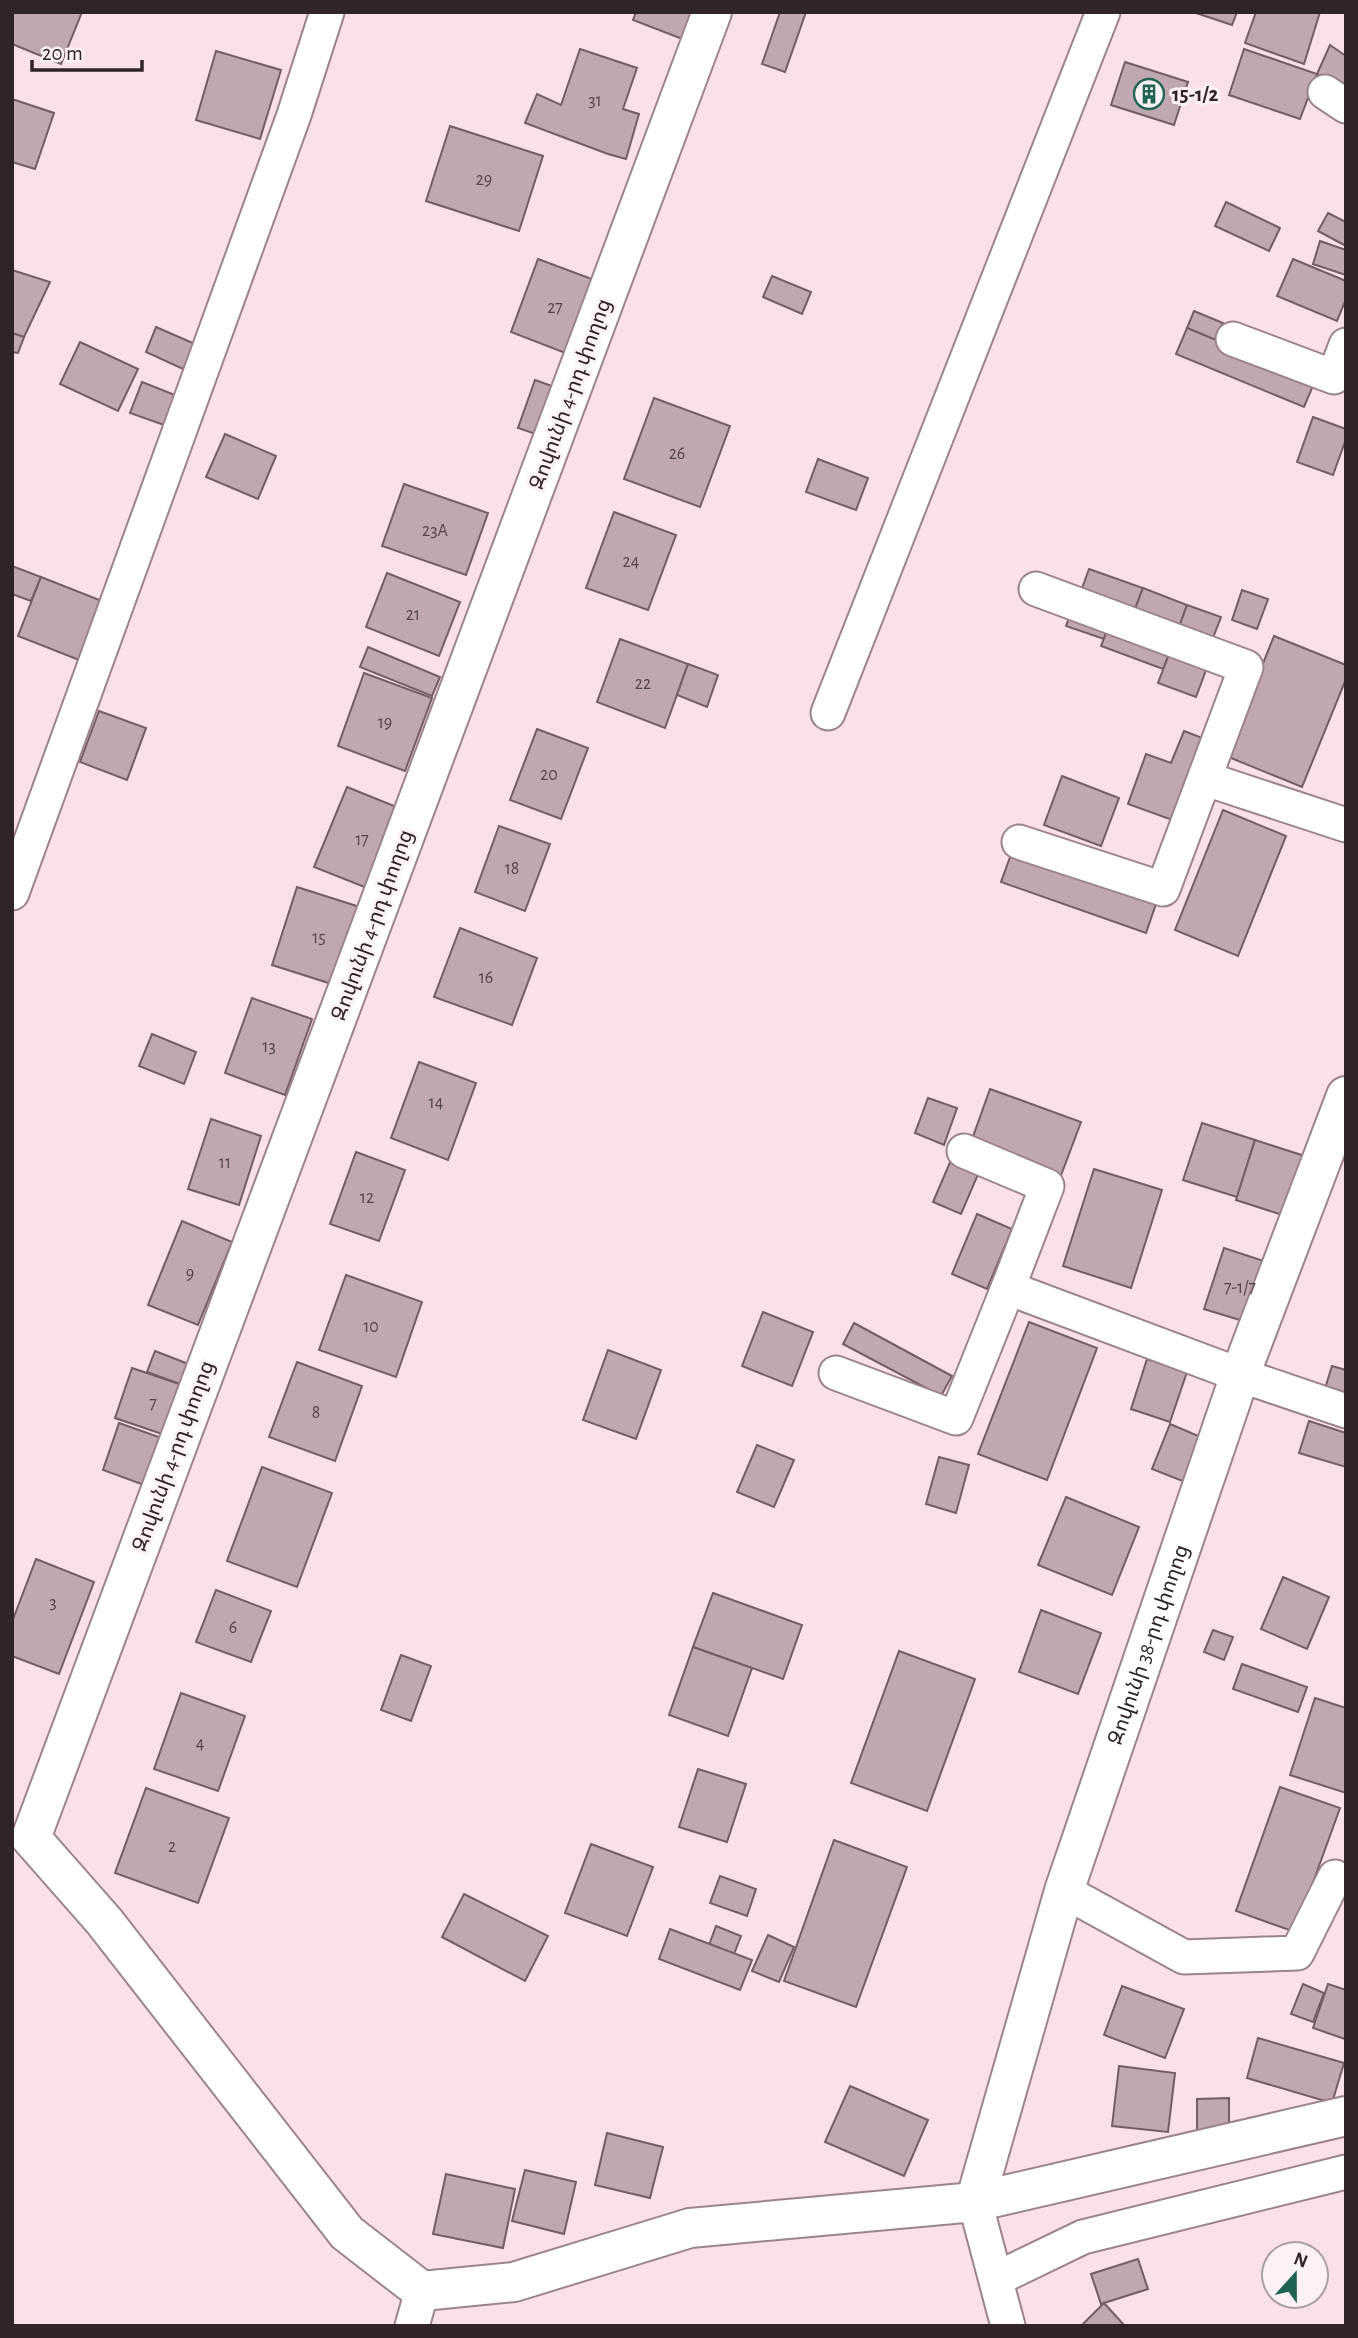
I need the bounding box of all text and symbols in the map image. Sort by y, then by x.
scale bar [32,28,142,72]
text: 20 m [42,43,83,64]
building icon: 15-1/2 [1132,77,1166,111]
place label: 15-1/2 [1172,84,1219,105]
house number: 31 [588,92,602,110]
house number: 29 [476,171,492,189]
street label: Զովունի 4-րդ փողոց [526,296,616,493]
house number: 27 [547,299,563,317]
house number: 26 [669,445,685,463]
house number: 23A [422,522,449,540]
house number: 24 [623,553,640,571]
house number: 21 [406,606,420,624]
house number: 22 [635,675,651,693]
house number: 19 [378,714,392,732]
house number: 20 [540,766,558,784]
street label: Զովունի 4-րդ փողոց [328,827,418,1024]
house number: 17 [355,831,369,849]
house number: 18 [505,860,519,878]
house number: 15 [312,929,326,947]
house number: 16 [479,969,493,987]
house number: 13 [262,1038,276,1056]
house number: 14 [429,1094,444,1112]
house number: 11 [219,1154,231,1172]
house number: 12 [360,1189,374,1207]
house number: 9 [186,1265,194,1283]
house number: 7-1/7 [1224,1279,1256,1297]
house number: 10 [363,1318,379,1336]
street label: Զովունի 4-րդ փողոց [129,1358,219,1555]
house number: 7 [149,1395,157,1413]
house number: 8 [312,1404,320,1422]
street label: Զովունի 38-րդ փողոց [1105,1542,1193,1747]
house number: 3 [49,1594,57,1612]
house number: 6 [229,1619,237,1637]
house number: 4 [196,1735,205,1753]
house number: 2 [168,1838,176,1856]
north arrow [1260,2240,1330,2310]
text: N [1291,2249,1310,2272]

